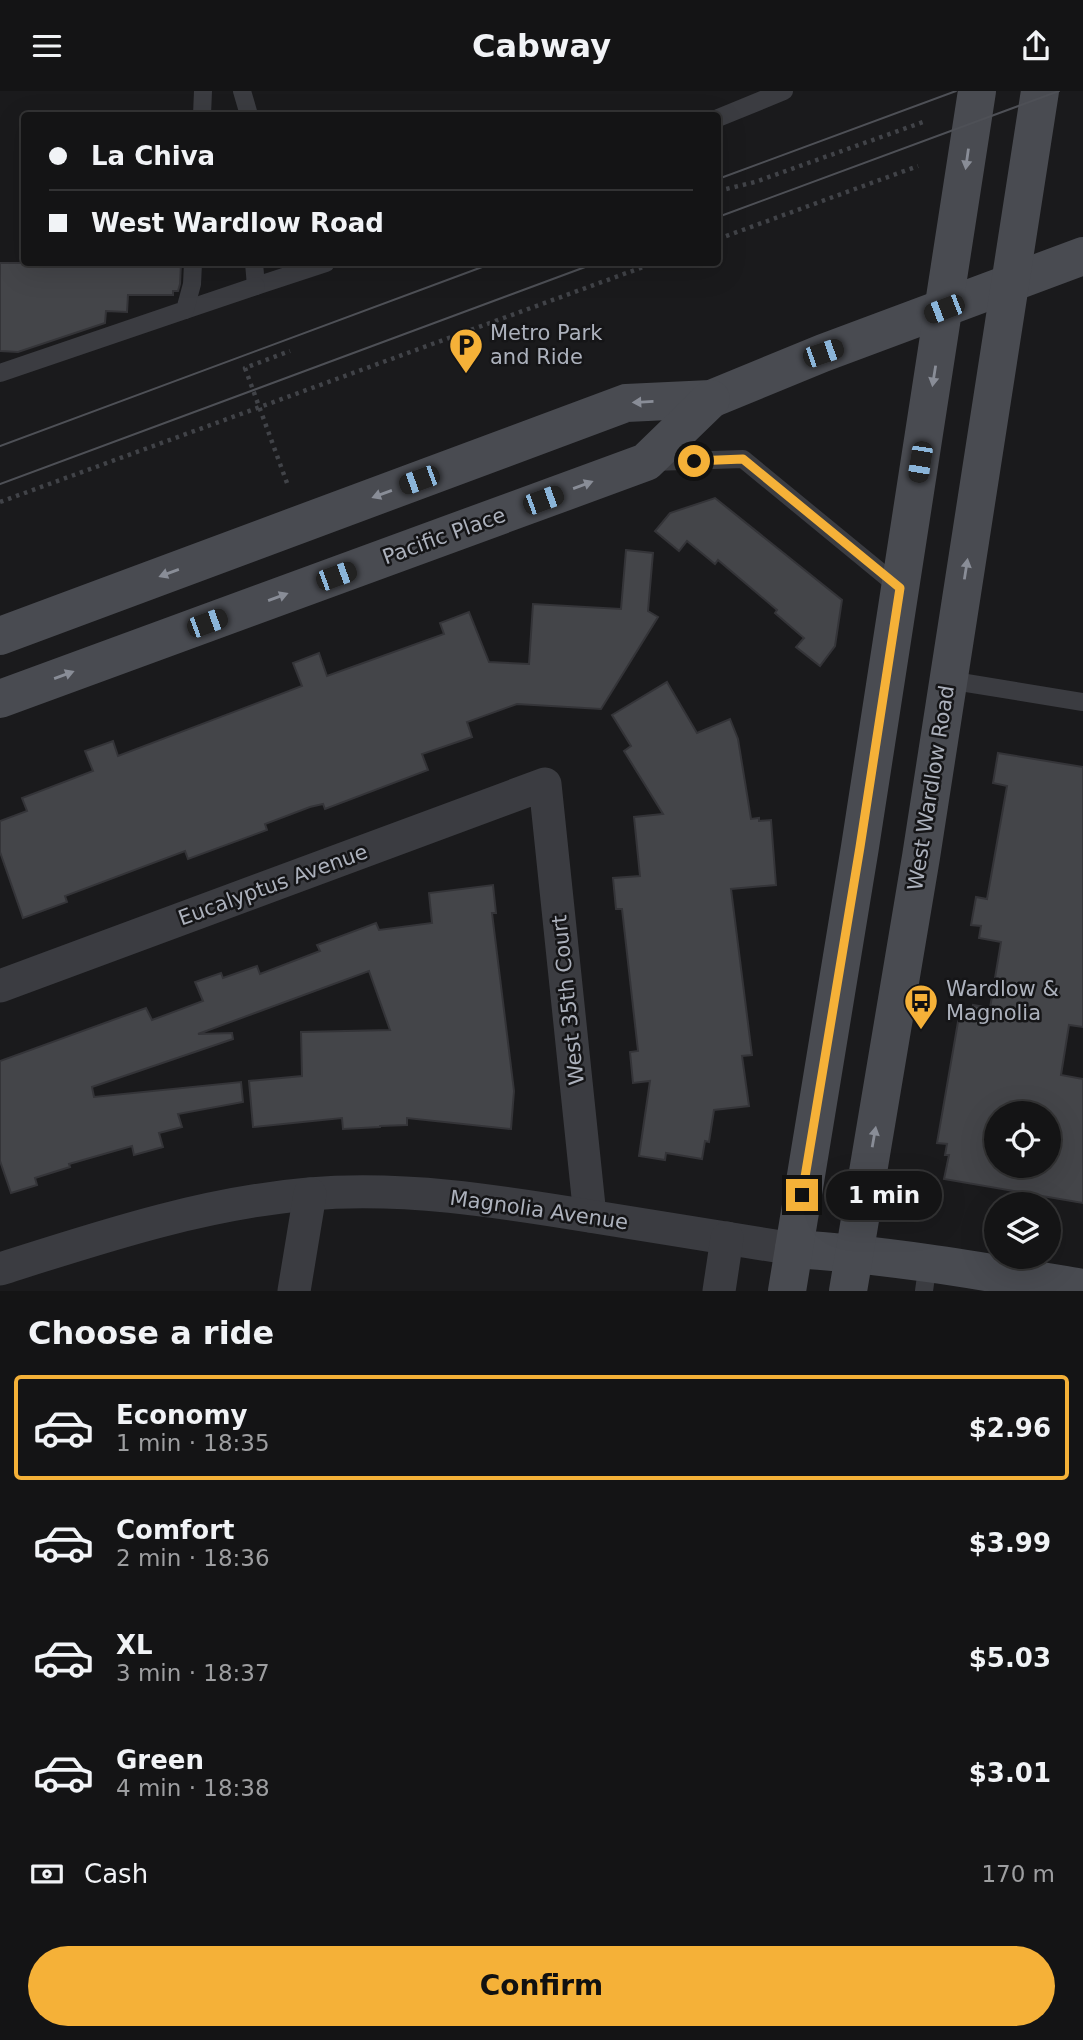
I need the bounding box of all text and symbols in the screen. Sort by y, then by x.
icon: menu [28,27,66,65]
text: Cabway [472,27,611,65]
icon: share [1017,27,1055,65]
text: La Chiva [91,141,215,171]
one-way arrow [962,148,973,170]
text: West Wardlow Road [91,208,384,238]
car [921,292,968,326]
place label: Metro Park and Ride [490,321,603,369]
parking icon: Metro Park and Ride [447,326,485,375]
car [800,336,847,370]
one-way arrow [928,365,939,387]
one-way arrow [631,397,653,408]
car [907,440,934,484]
route start [678,445,710,477]
car [396,463,443,497]
one-way arrow [573,479,594,490]
car [520,483,567,517]
one-way arrow [372,489,393,500]
street label: Pacific Place [379,503,509,569]
one-way arrow [961,558,972,580]
car [313,559,360,593]
one-way arrow [159,568,180,579]
one-way arrow [267,591,288,602]
car [184,606,231,640]
one-way arrow [54,670,75,681]
street label: West Wardlow Road [903,684,959,892]
street label: Eucalyptus Avenue [175,840,371,930]
street label: West 35th Court [547,914,589,1086]
place label: Wardlow & Magnolia [946,977,1059,1025]
bus stop icon: Wardlow & Magnolia [902,982,940,1031]
map controls [984,1101,1061,1269]
button: locate [984,1101,1061,1178]
one-way arrow [869,1126,880,1148]
callout: 1 min [826,1171,942,1219]
route end [786,1179,818,1211]
text: 1 min [848,1182,920,1208]
street label: Magnolia Avenue [448,1186,630,1234]
button: layers [984,1192,1061,1269]
text: Choose a ride [28,1314,274,1352]
icon: car [32,1396,95,1459]
text: Economy [116,1400,247,1430]
text: $2.96 [969,1413,1051,1443]
text: 1 min · 18:35 [116,1430,270,1456]
icon: car [32,1511,95,1574]
text: Comfort [116,1515,234,1545]
text: $3.99 [969,1528,1051,1558]
text: 2 min · 18:36 [116,1545,270,1571]
icon: car [32,1626,95,1689]
text: XL [116,1630,153,1660]
text: $5.03 [969,1643,1051,1673]
text: 3 min · 18:37 [116,1660,270,1686]
icon: car [32,1741,95,1804]
text: Green [116,1745,204,1775]
text: $3.01 [969,1758,1051,1788]
text: 4 min · 18:38 [116,1775,270,1801]
icon: cash [28,1855,66,1893]
text: Cash [84,1859,148,1889]
text: 170 m [981,1861,1055,1887]
button: Confirm [28,1946,1055,2026]

